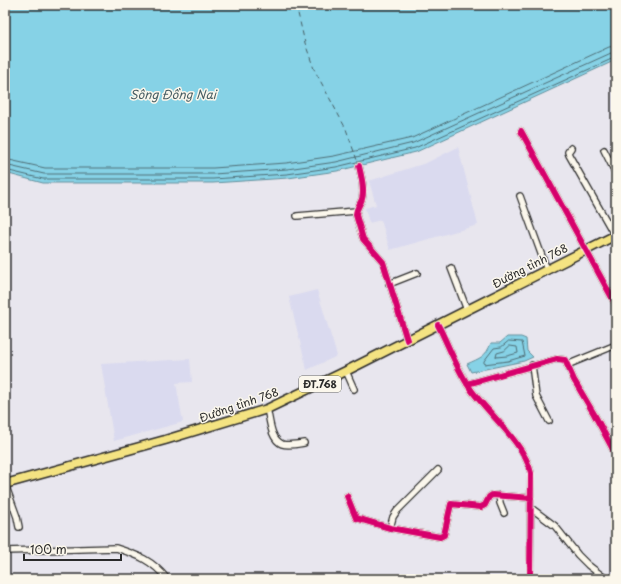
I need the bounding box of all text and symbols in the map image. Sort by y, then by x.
water label: Sông Đồng Nai [130,85,218,103]
street label: Đường tỉnh 768 [489,239,571,292]
road number: ĐT.768 [299,376,341,392]
street label: Đường tỉnh 768 [197,383,281,426]
scale bar [24,536,121,562]
text: 100 m [30,540,67,558]

